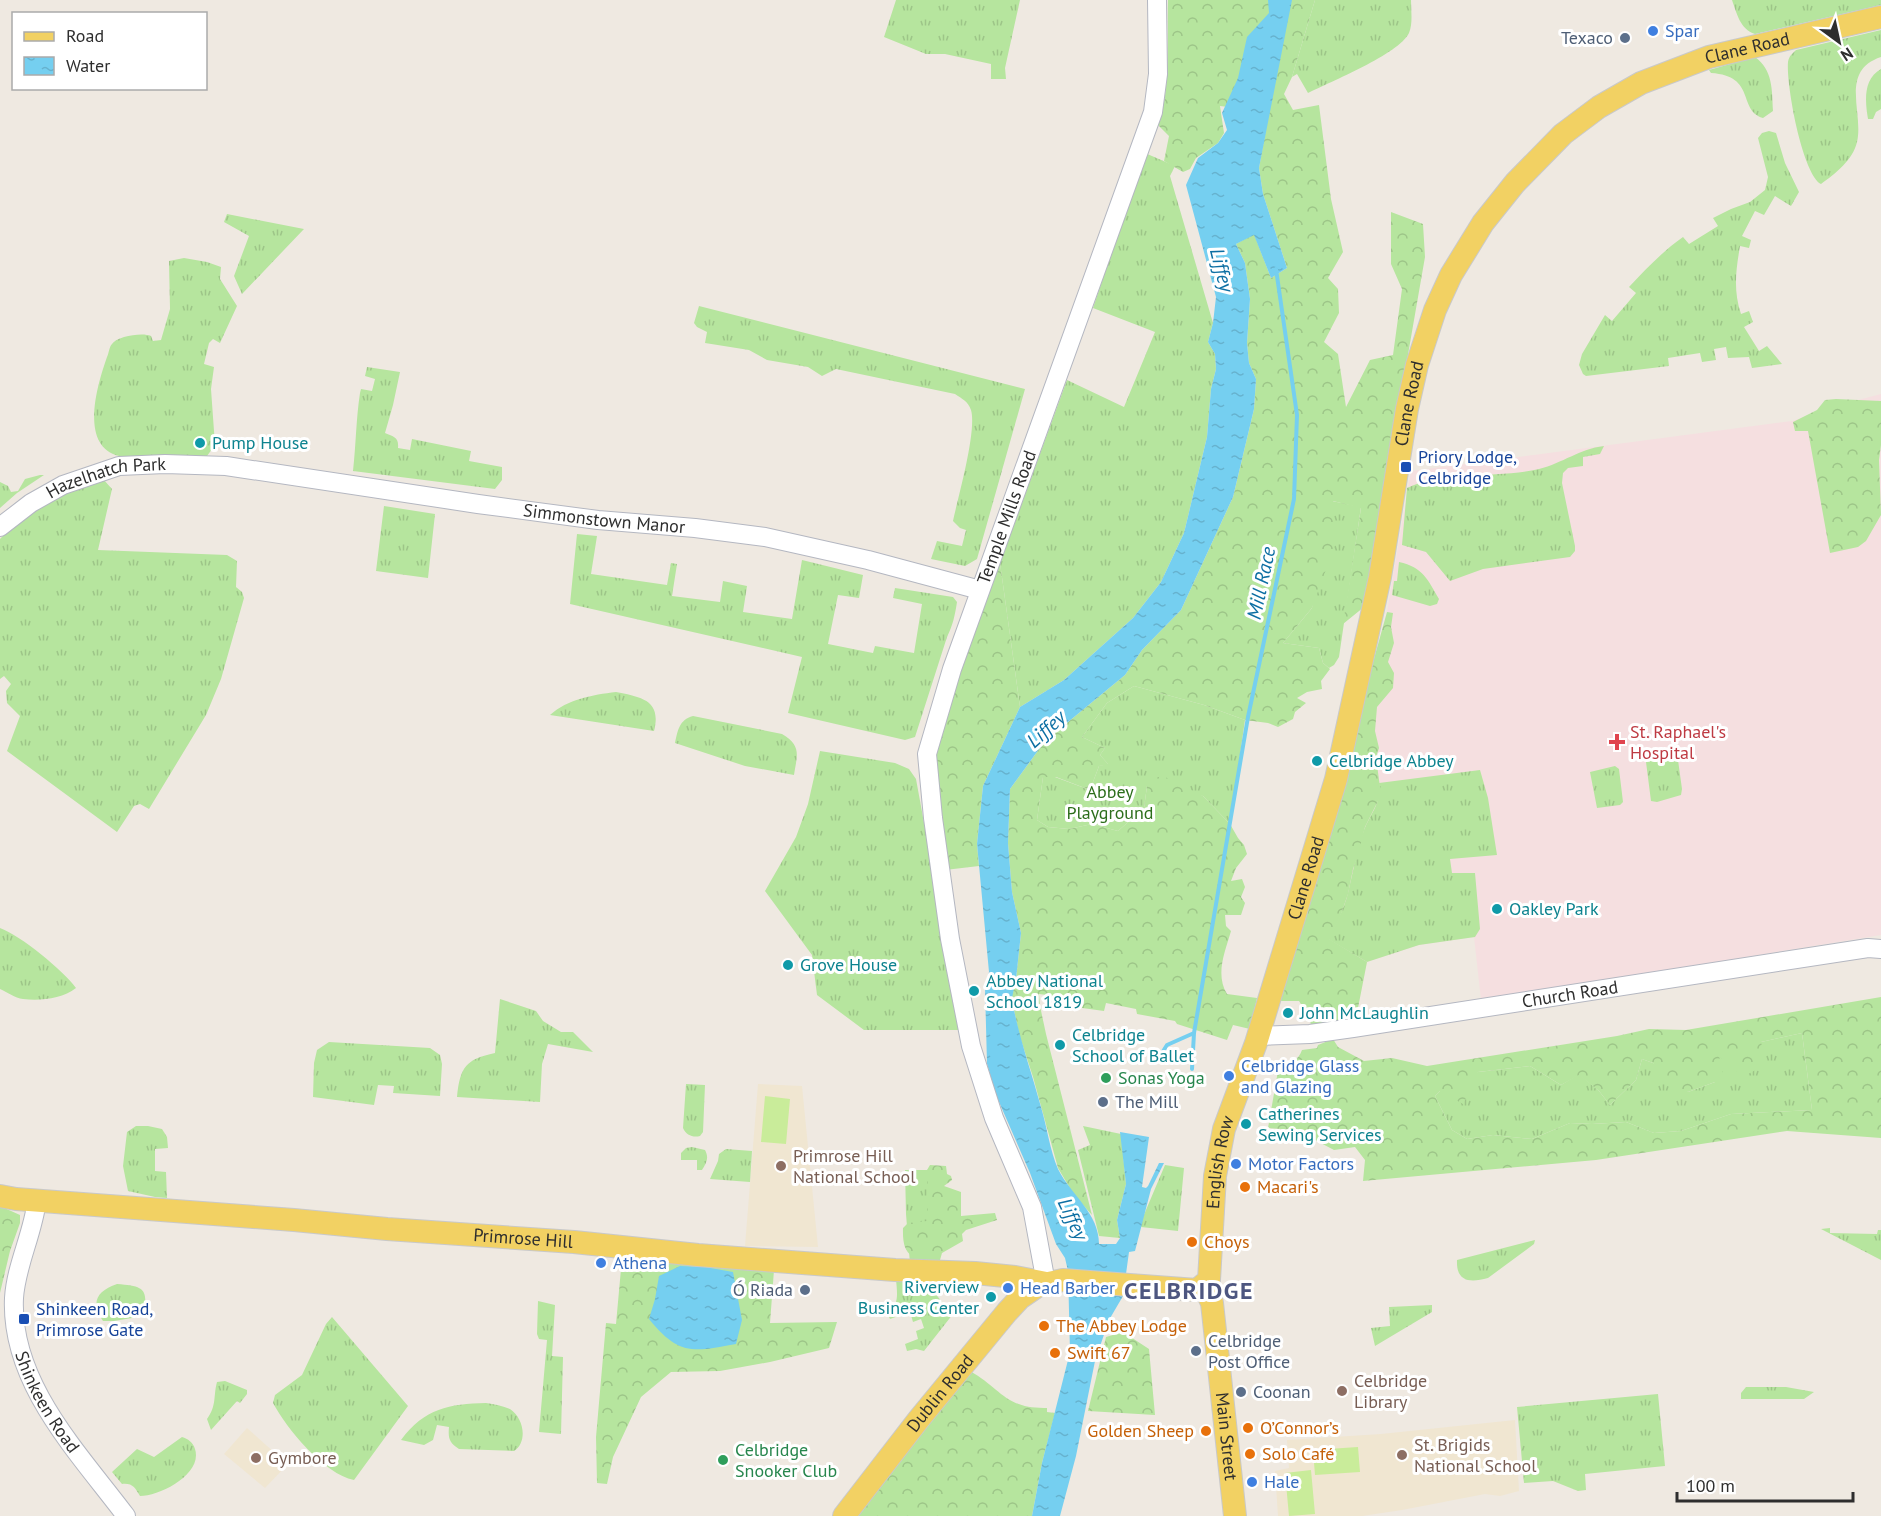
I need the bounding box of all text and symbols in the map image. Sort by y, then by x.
legend [12,12,207,90]
north arrow [1809,12,1869,72]
place label: Spar [1665,19,1699,42]
text: Road [66,24,104,47]
marker: Spar [1646,24,1660,38]
place label: Texaco [1561,26,1613,49]
street label: Clane Road [1702,27,1792,69]
marker: Texaco [1618,31,1632,45]
text: N [1837,43,1857,66]
text: Water [66,54,110,77]
water label: Liffey [1204,245,1240,296]
street label: Clane Road [1389,359,1429,448]
place label: Pump House [212,431,308,454]
marker: Pump House [193,436,207,450]
place label: Priory Lodge, Celbridge [1418,445,1517,489]
street label: Temple Mills Road [972,447,1041,587]
street label: Hazelhatch Park [42,452,167,503]
marker: Priory Lodge, Celbridge [1399,460,1413,474]
street label: Simmonstown Manor [522,498,686,538]
water label: Mill Race [1241,544,1282,622]
water label: Liffey [1021,704,1072,753]
place label: St. Raphael's Hospital [1630,720,1726,764]
marker: St. Raphael's Hospital [1608,733,1626,751]
place label: Celbridge Abbey [1329,749,1454,772]
marker: Celbridge Abbey [1310,754,1324,768]
park label: Abbey Playground [1066,780,1154,824]
street label: Clane Road [1282,833,1329,923]
place label: Oakley Park [1509,897,1599,920]
marker: Oakley Park [1490,902,1504,916]
place label: Grove House [800,953,897,976]
marker: Grove House [781,958,795,972]
place label: Abbey National School 1819 [986,969,1104,1013]
street label: Church Road [1520,975,1620,1013]
marker: Abbey National School 1819 [967,984,981,998]
place label: John McLaughlin [1299,1001,1429,1024]
marker: John McLaughlin [1281,1006,1295,1020]
place label: Celbridge School of Ballet [1072,1023,1194,1067]
marker: Celbridge School of Ballet [1053,1038,1067,1052]
place label: Celbridge Glass and Glazing [1241,1054,1359,1098]
place label: Sonas Yoga [1118,1066,1205,1089]
marker: Celbridge Glass and Glazing [1222,1069,1236,1083]
marker: Sonas Yoga [1099,1071,1113,1085]
place label: The Mill [1115,1090,1179,1113]
marker: The Mill [1096,1095,1110,1109]
place label: Catherines Sewing Services [1258,1102,1382,1146]
street label: English Row [1201,1112,1239,1210]
marker: Catherines Sewing Services [1239,1117,1253,1131]
place label: Primrose Hill National School [793,1144,916,1188]
place label: Motor Factors [1248,1152,1354,1175]
marker: Motor Factors [1229,1157,1243,1171]
marker: Primrose Hill National School [774,1159,788,1173]
place label: Macari's [1257,1175,1319,1198]
marker: Macari's [1238,1180,1252,1194]
water label: Liffey [1052,1193,1095,1246]
street label: Primrose Hill [473,1223,575,1253]
place label: Choys [1204,1230,1250,1253]
marker: Choys [1185,1235,1199,1249]
place label: Athena [613,1251,667,1274]
marker: Athena [594,1256,608,1270]
place label: Riverview Business Center [858,1275,980,1319]
district label: CELBRIDGE [1124,1275,1254,1306]
place label: Head Barber [1020,1276,1115,1299]
place label: Ó Riada [733,1278,793,1301]
marker: Head Barber [1001,1281,1015,1295]
marker: Ó Riada [798,1283,812,1297]
marker: Riverview Business Center [984,1290,998,1304]
place label: Shinkeen Road, Primrose Gate [36,1297,153,1341]
marker: Shinkeen Road, Primrose Gate [17,1312,31,1326]
place label: The Abbey Lodge [1056,1314,1187,1337]
marker: The Abbey Lodge [1037,1319,1051,1333]
place label: Celbridge Post Office [1208,1329,1290,1373]
place label: Swift 67 [1067,1341,1131,1364]
marker: Celbridge Post Office [1189,1344,1203,1358]
marker: Swift 67 [1048,1346,1062,1360]
street label: Shinkeen Road [10,1348,85,1457]
street label: Dublin Road [901,1349,979,1437]
place label: Celbridge Library [1354,1369,1427,1413]
place label: Coonan [1253,1380,1311,1403]
marker: Celbridge Library [1335,1384,1349,1398]
marker: Coonan [1234,1385,1248,1399]
street label: Main Street [1211,1391,1243,1482]
place label: O’Connor’s [1260,1416,1339,1439]
place label: Golden Sheep [1087,1419,1194,1442]
marker: O’Connor’s [1241,1421,1255,1435]
marker: Golden Sheep [1199,1424,1213,1438]
place label: St. Brigids National School [1414,1433,1537,1477]
place label: Celbridge Snooker Club [735,1438,837,1482]
place label: Solo Café [1262,1442,1335,1465]
place label: Gymbore [268,1446,337,1469]
marker: Solo Café [1243,1447,1257,1461]
marker: St. Brigids National School [1395,1448,1409,1462]
marker: Gymbore [249,1451,263,1465]
marker: Celbridge Snooker Club [716,1453,730,1467]
scale bar [1677,1465,1852,1503]
place label: Hale [1264,1470,1299,1493]
text: 100 m [1686,1474,1735,1497]
marker: Hale [1245,1475,1259,1489]

